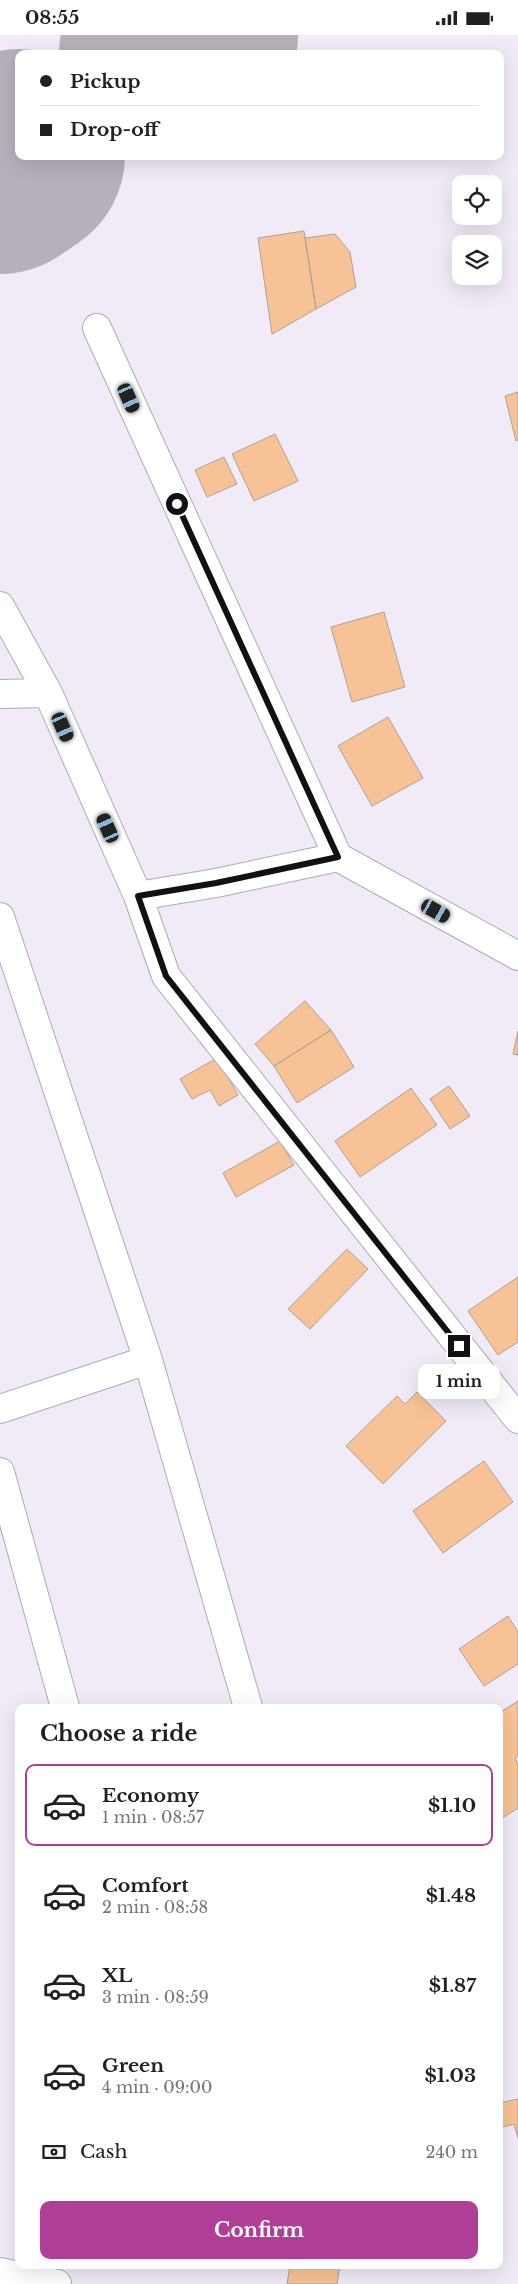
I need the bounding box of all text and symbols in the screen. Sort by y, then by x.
text: 08:55 [25,6,79,29]
text: Pickup [70,70,141,93]
text: Drop-off [70,118,159,141]
map controls [452,175,502,285]
button: locate [452,175,502,225]
button: layers [452,235,502,285]
car [116,381,141,415]
route start [166,493,188,515]
car [50,710,75,744]
car [95,811,120,845]
car [419,897,452,925]
route end [448,1335,470,1357]
callout: 1 min [418,1363,500,1399]
text: 1 min [436,1371,482,1391]
text: Choose a ride [40,1720,197,1747]
icon: car [42,1783,87,1828]
text: Economy [102,1784,199,1807]
text: $1.10 [428,1794,476,1817]
text: 1 min · 08:57 [102,1807,204,1827]
icon: car [42,1873,87,1918]
text: Comfort [102,1874,189,1897]
text: $1.48 [426,1884,476,1907]
text: 2 min · 08:58 [102,1897,208,1917]
icon: car [42,1963,87,2008]
text: XL [102,1964,132,1987]
text: $1.87 [429,1974,476,1997]
text: 3 min · 08:59 [102,1987,209,2007]
icon: car [42,2053,87,2098]
text: Green [102,2054,164,2077]
text: $1.03 [424,2064,476,2087]
text: 4 min · 09:00 [102,2077,212,2097]
icon: cash [40,2138,68,2166]
text: Cash [80,2140,127,2163]
text: 240 m [426,2142,478,2162]
button: Confirm [40,2201,478,2259]

